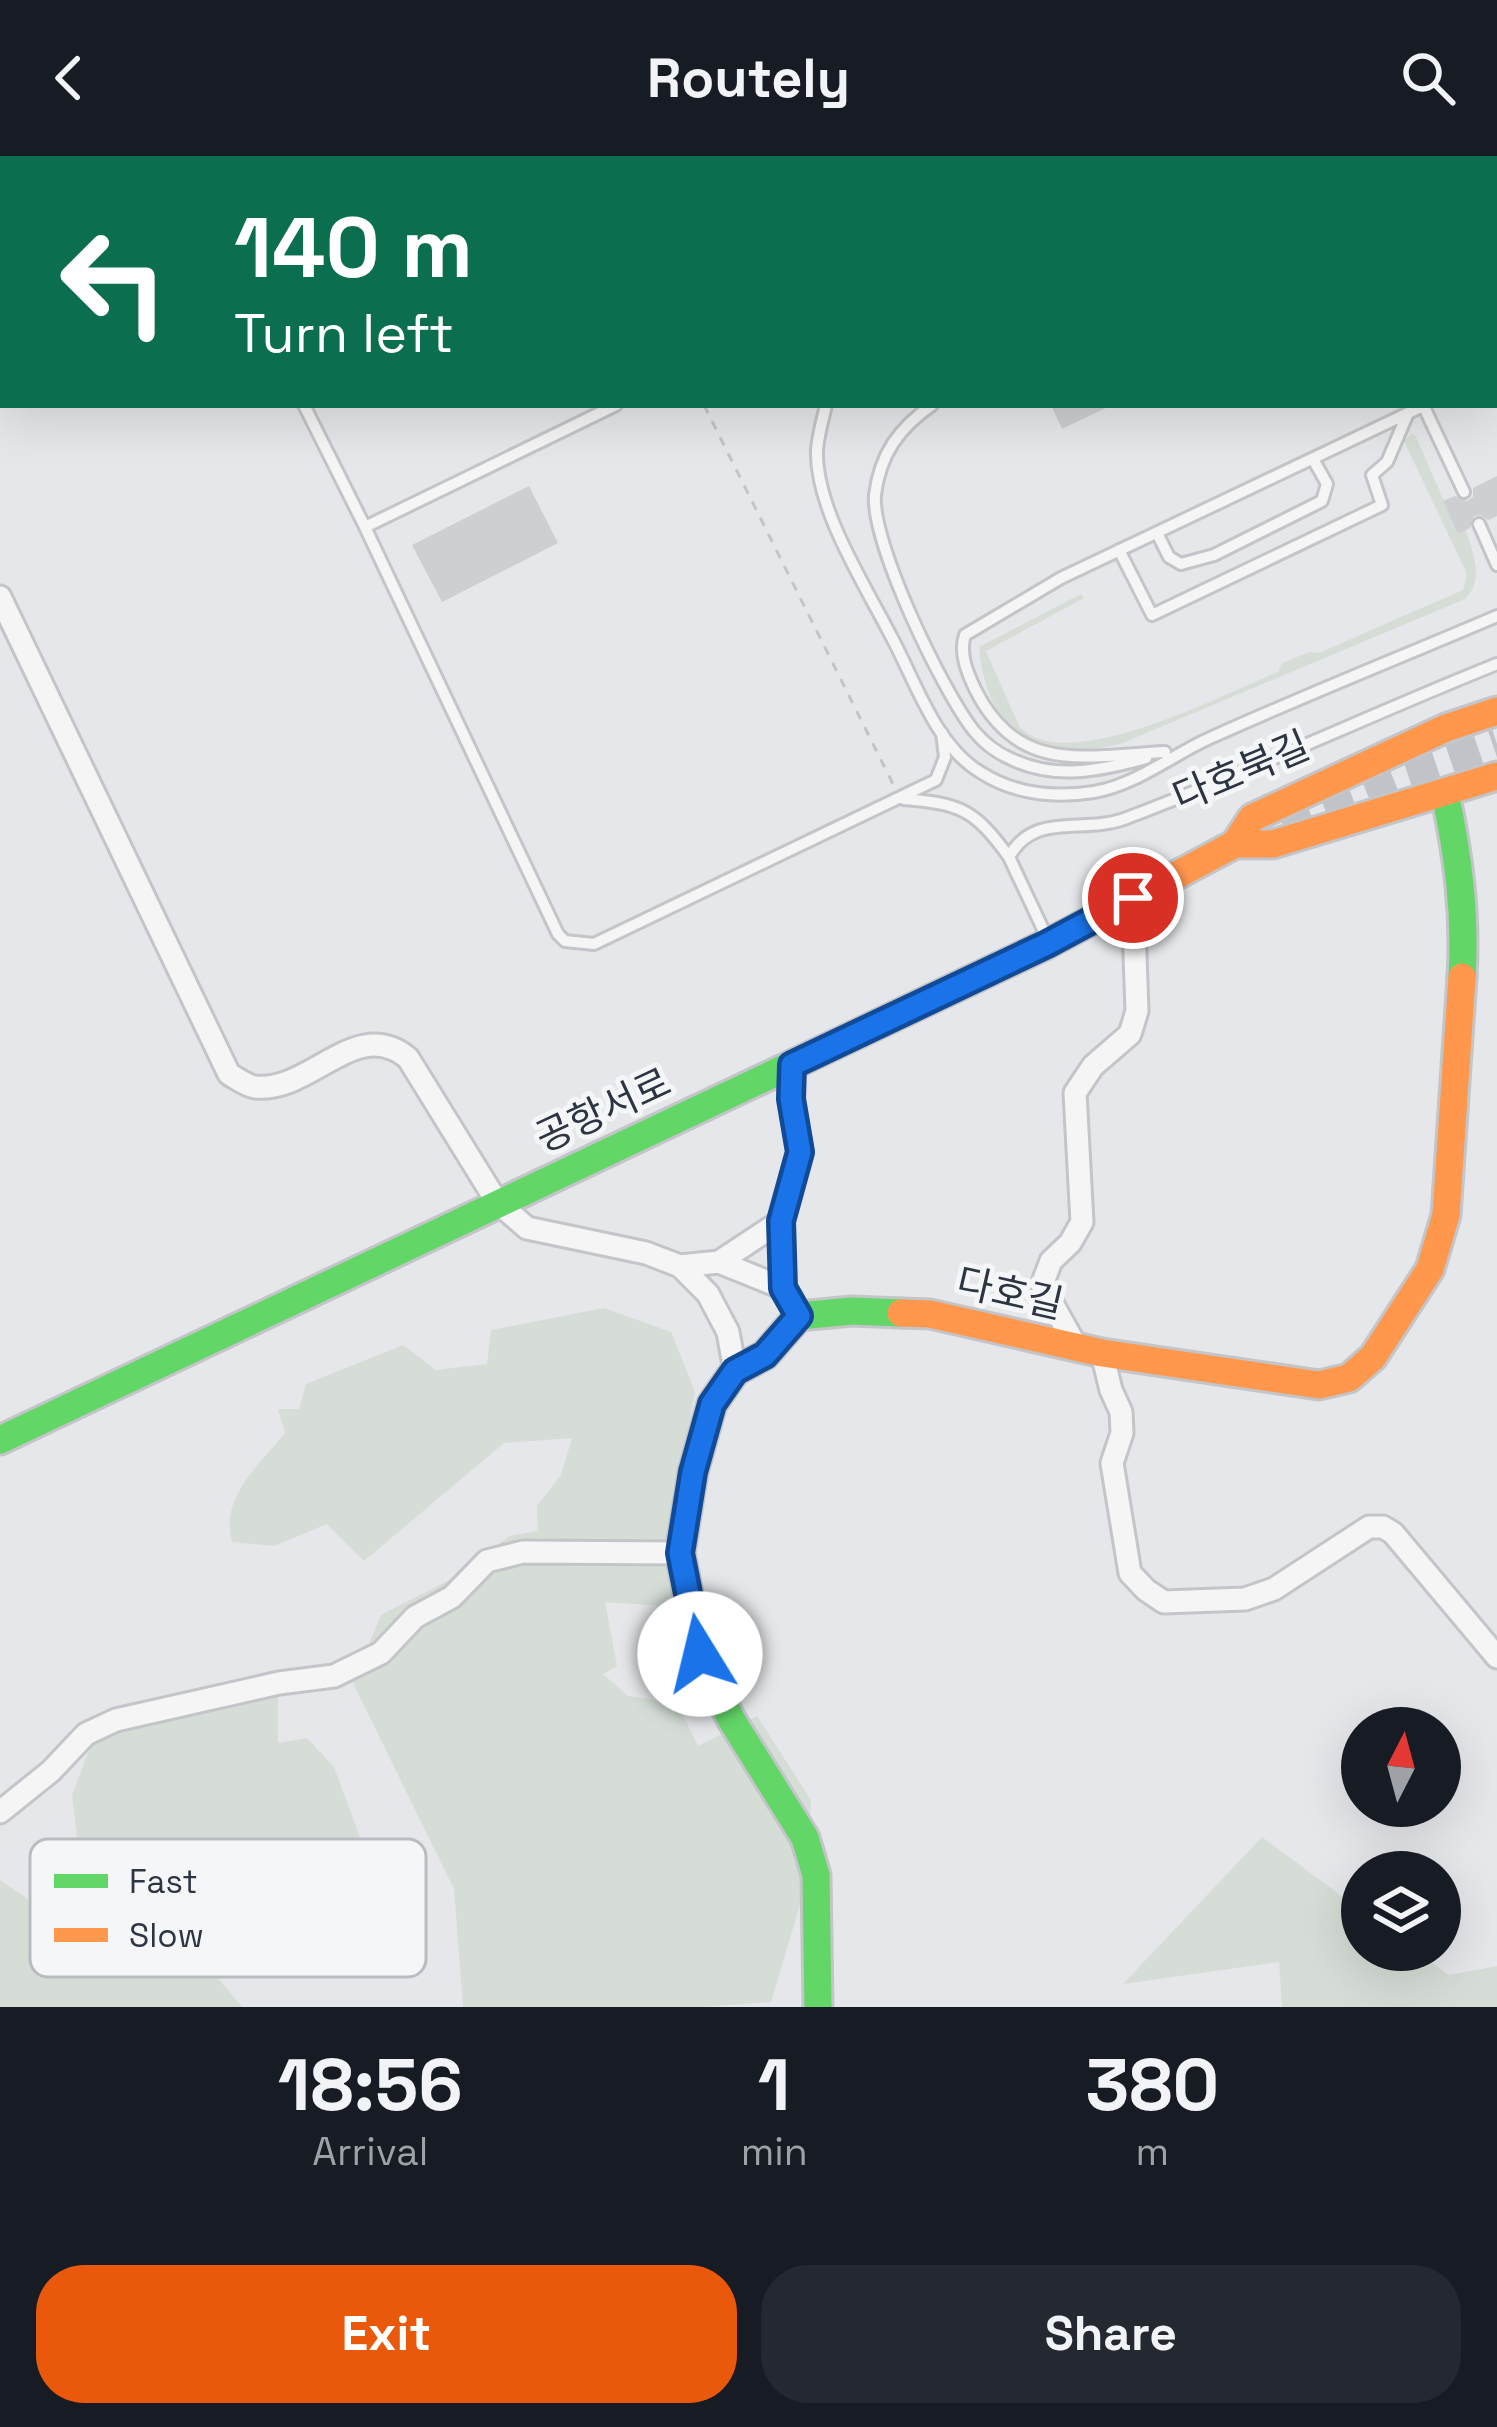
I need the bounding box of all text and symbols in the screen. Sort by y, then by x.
text: Routely [647,44,850,113]
icon: back [36,45,102,111]
icon: search [1395,45,1461,111]
text: 140 m [234,194,473,302]
icon: left [36,204,192,360]
text: Turn left [234,299,454,368]
street label: 다호북길 [1165,720,1317,822]
pin [1082,847,1184,949]
icon: arrive [1100,865,1166,931]
street label: 공항서로 [528,1057,678,1163]
street label: 다호길 [952,1257,1068,1329]
position arrow [637,1591,763,1717]
north arrow [1341,1707,1461,1827]
map controls [1341,1707,1461,1971]
legend [30,1839,426,1977]
button: layers [1341,1851,1461,1971]
text: Fast [129,1861,198,1903]
text: Slow [129,1915,204,1957]
text: 18:56 [278,2039,463,2131]
text: 1 [758,2039,790,2131]
text: 380 [1086,2039,1219,2131]
text: Arrival [312,2127,428,2176]
text: min [741,2127,808,2176]
text: m [1136,2127,1169,2176]
button: Exit [36,2265,737,2403]
button: Share [761,2265,1461,2403]

